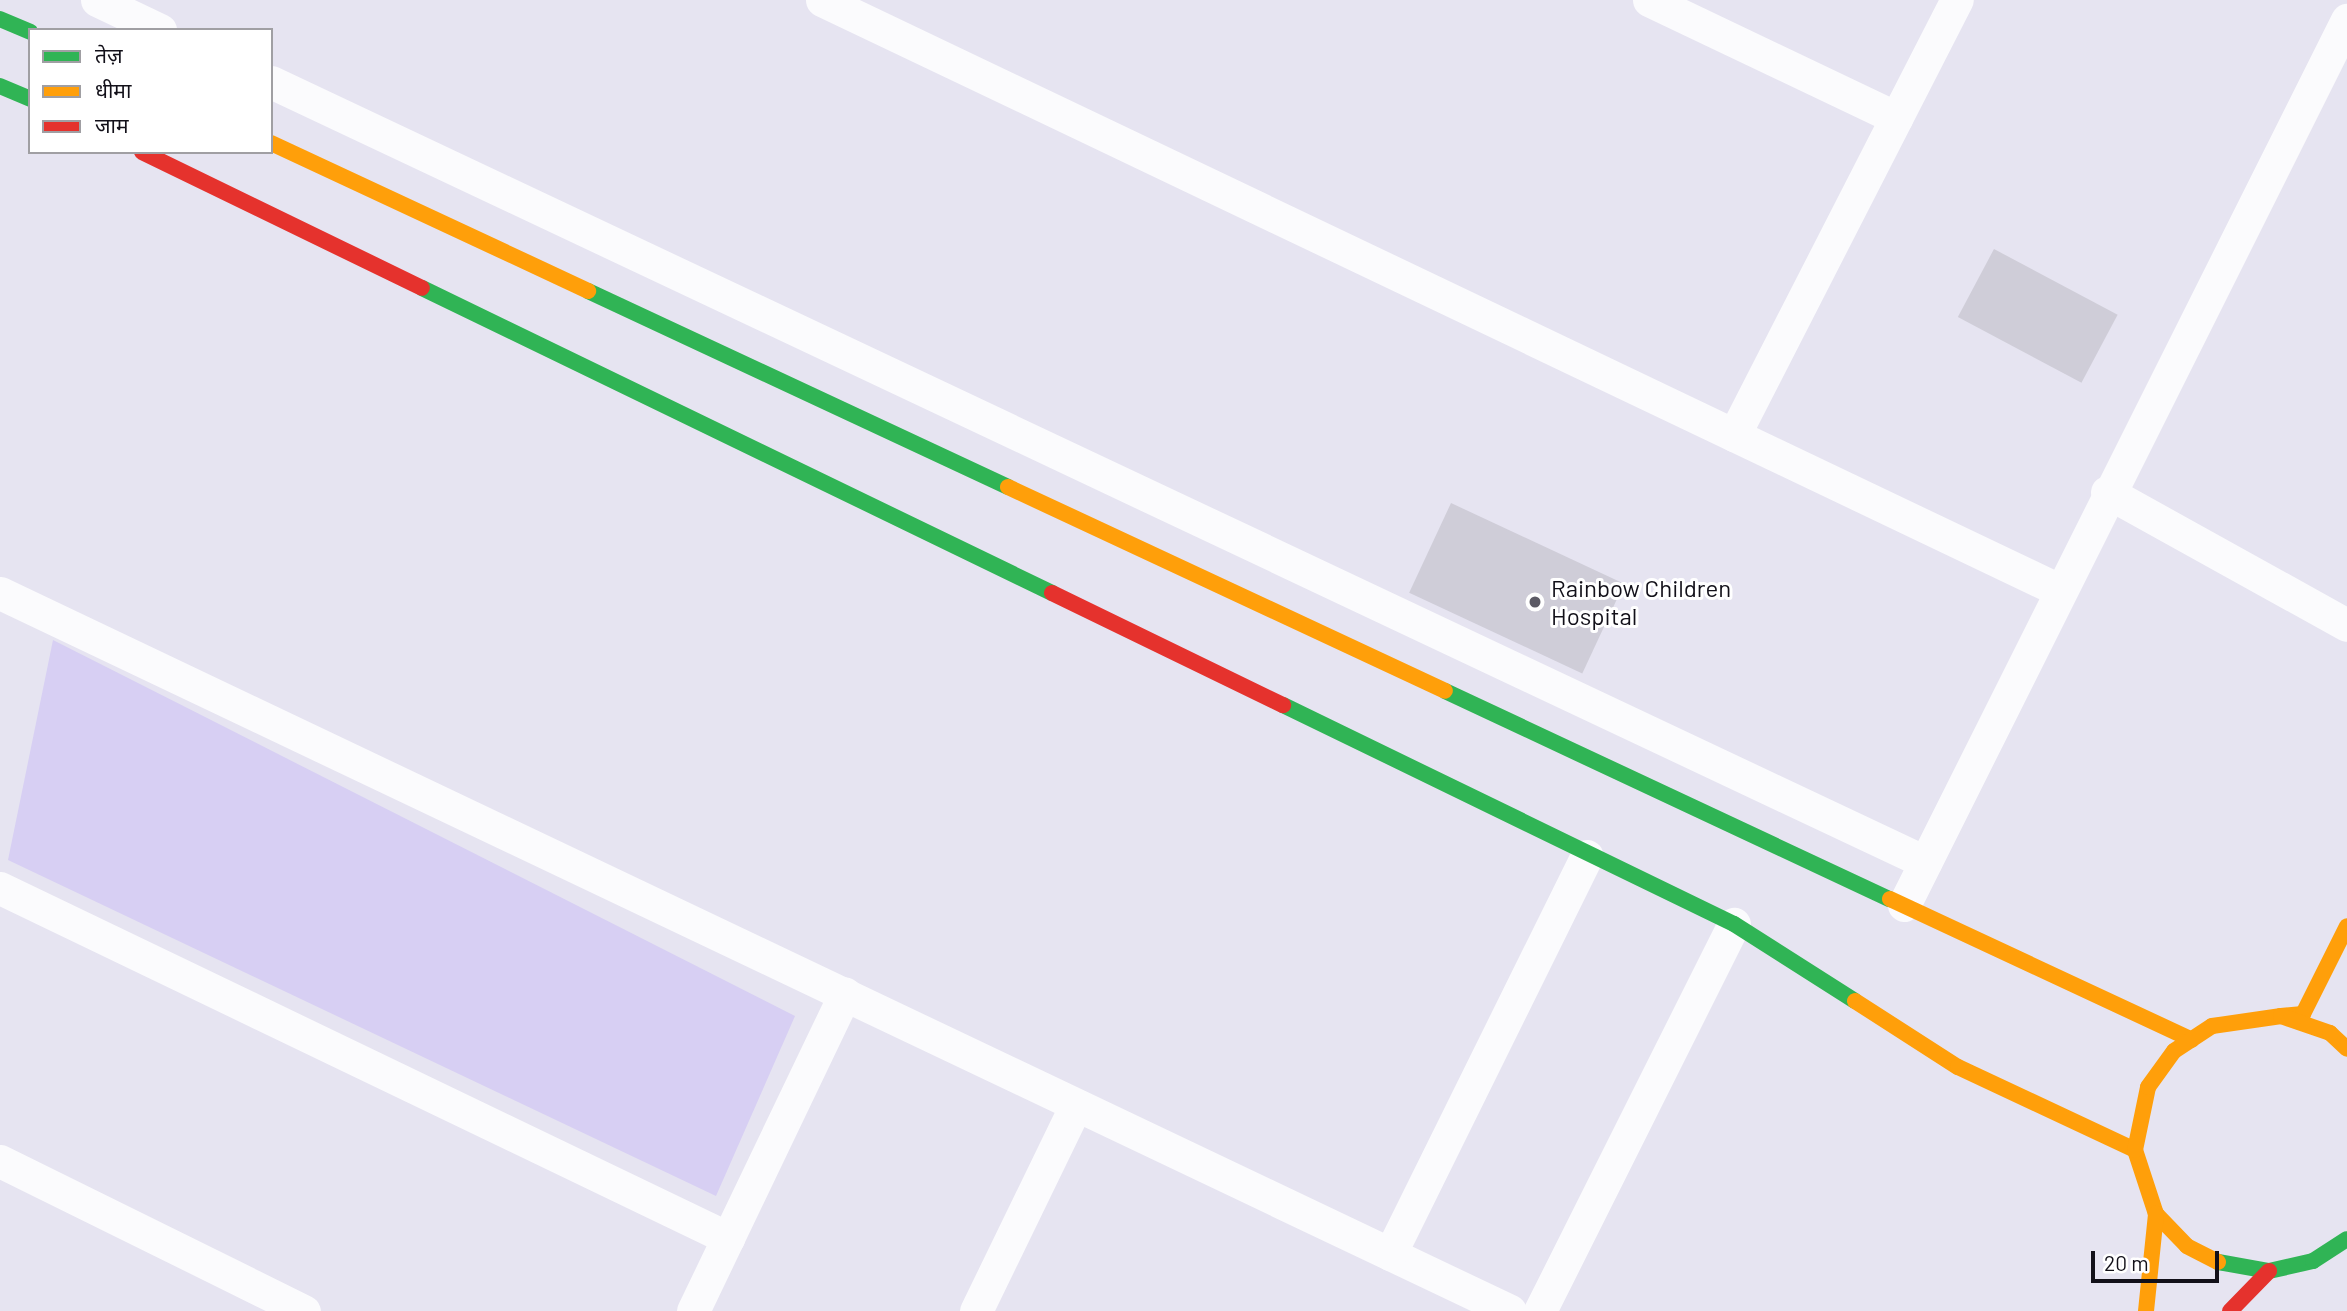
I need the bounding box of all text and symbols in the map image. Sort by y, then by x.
legend [28,28,273,154]
text: तेज़ [95,42,123,67]
text: धीमा [95,77,131,102]
text: जाम [95,112,129,137]
place label: Rainbow Children Hospital [1551,574,1731,630]
marker: Rainbow Children Hospital [1525,592,1545,612]
scale bar [2095,1238,2223,1282]
text: 20 m [2104,1250,2149,1275]

